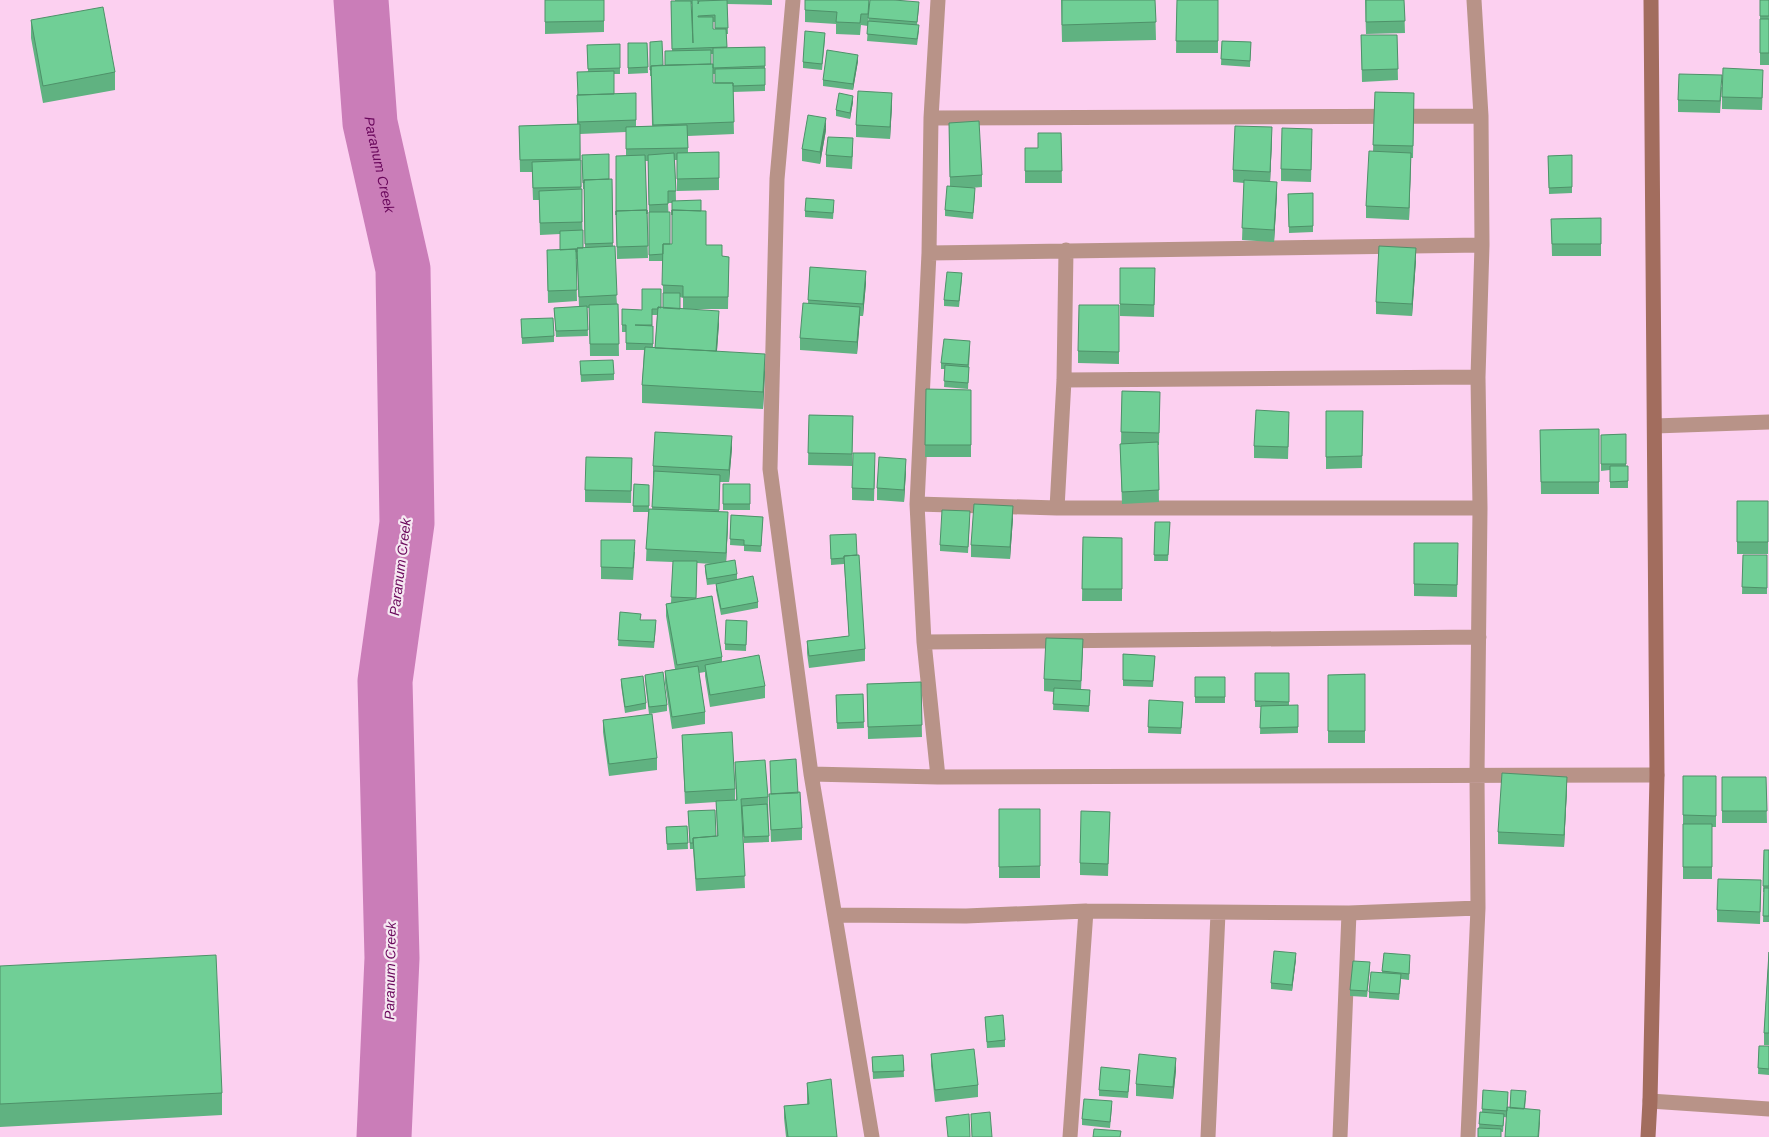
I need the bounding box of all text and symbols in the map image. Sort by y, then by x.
water label: Paranum Creek [362,116,398,215]
water label: Paranum Creek [386,516,414,617]
water label: Paranum Creek [381,921,399,1020]

